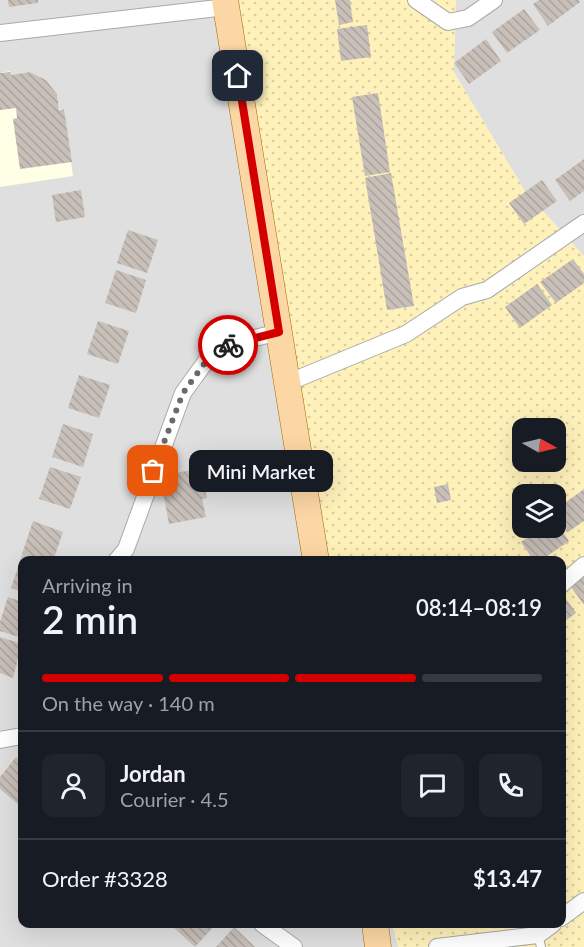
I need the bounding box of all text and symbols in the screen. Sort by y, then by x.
pin [212,50,263,101]
icon: home [221,59,254,92]
courier [198,315,258,375]
icon: bike [212,329,245,362]
north arrow [512,418,566,472]
map controls [512,418,566,538]
pin [127,445,178,496]
callout: Mini Market [189,450,333,492]
icon: bag [136,454,169,487]
text: Mini Market [207,459,315,483]
button: layers [512,484,566,538]
text: Arriving in [42,573,133,597]
text: 08:14–08:19 [416,594,542,621]
text: 2 min [42,596,138,642]
text: On the way · 140 m [42,691,215,715]
button: person [42,754,105,817]
button: chat [401,754,464,817]
button: phone [479,754,542,817]
text: Jordan [120,760,186,787]
text: Courier · 4.5 [120,787,229,811]
text: Order #3328 [42,865,168,892]
text: $13.47 [473,865,542,892]

